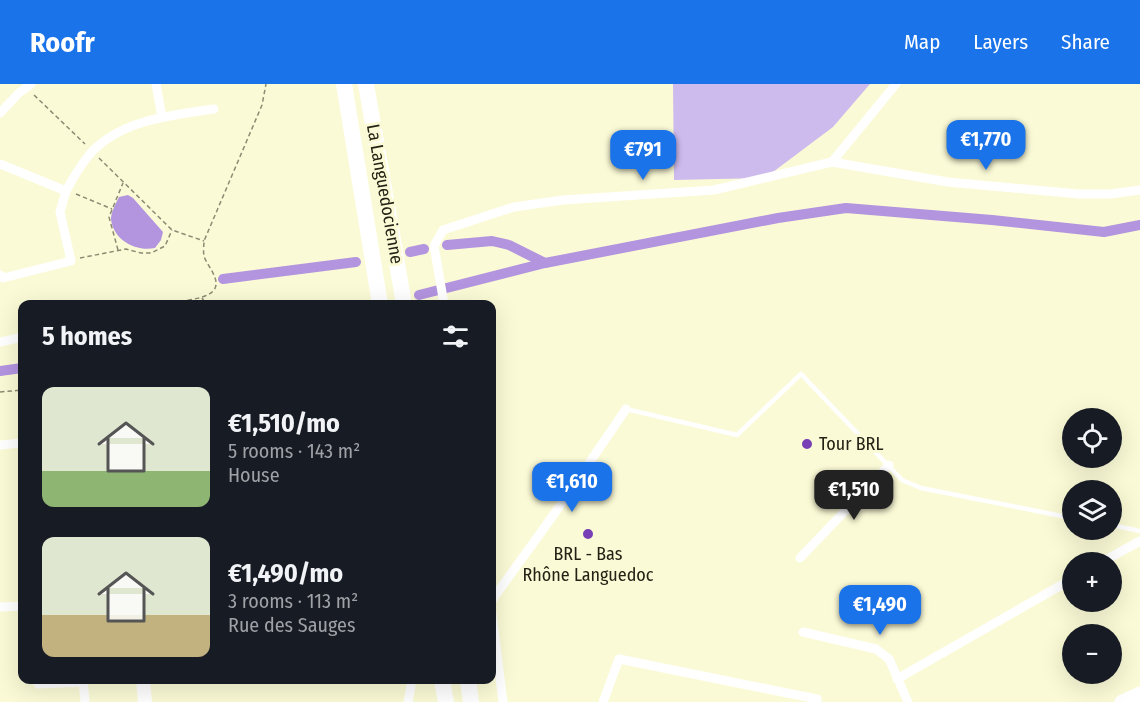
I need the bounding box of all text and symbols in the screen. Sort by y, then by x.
text: Roofr [30,26,95,59]
text: Map [904,29,940,55]
text: Layers [973,29,1028,55]
text: Share [1061,29,1110,55]
pin: €1,770 [937,120,1035,171]
street label: La Languedocienne [362,122,408,266]
text: €1,770 [961,127,1011,151]
pin: €791 [607,130,679,181]
text: €791 [624,137,662,161]
icon: filters [439,320,472,353]
text: 5 homes [42,321,132,352]
text: €1,510/mo [228,408,340,439]
map controls [1062,408,1122,684]
button: locate [1062,408,1122,468]
icon: home [90,411,162,483]
place label: Tour BRL [819,433,883,455]
marker: Tour BRL [800,437,814,451]
text: 5 rooms · 143 m² [228,439,360,463]
pin: €1,610 [523,462,621,513]
text: House [228,463,280,487]
text: €1,610 [546,469,598,493]
pin: €1,510 [805,470,903,521]
text: €1,510 [828,477,880,501]
button: layers [1062,480,1122,540]
marker: BRL - Bas Rhône Languedoc [581,527,595,541]
place label: BRL - Bas Rhône Languedoc [523,543,654,586]
button: + [1062,552,1122,612]
text: €1,490/mo [228,558,343,589]
icon: home [90,561,162,633]
pin: €1,490 [831,585,929,636]
text: 3 rooms · 113 m² [228,589,358,613]
text: €1,490 [853,592,907,616]
text: Rue des Sauges [228,613,355,637]
button: − [1062,624,1122,684]

